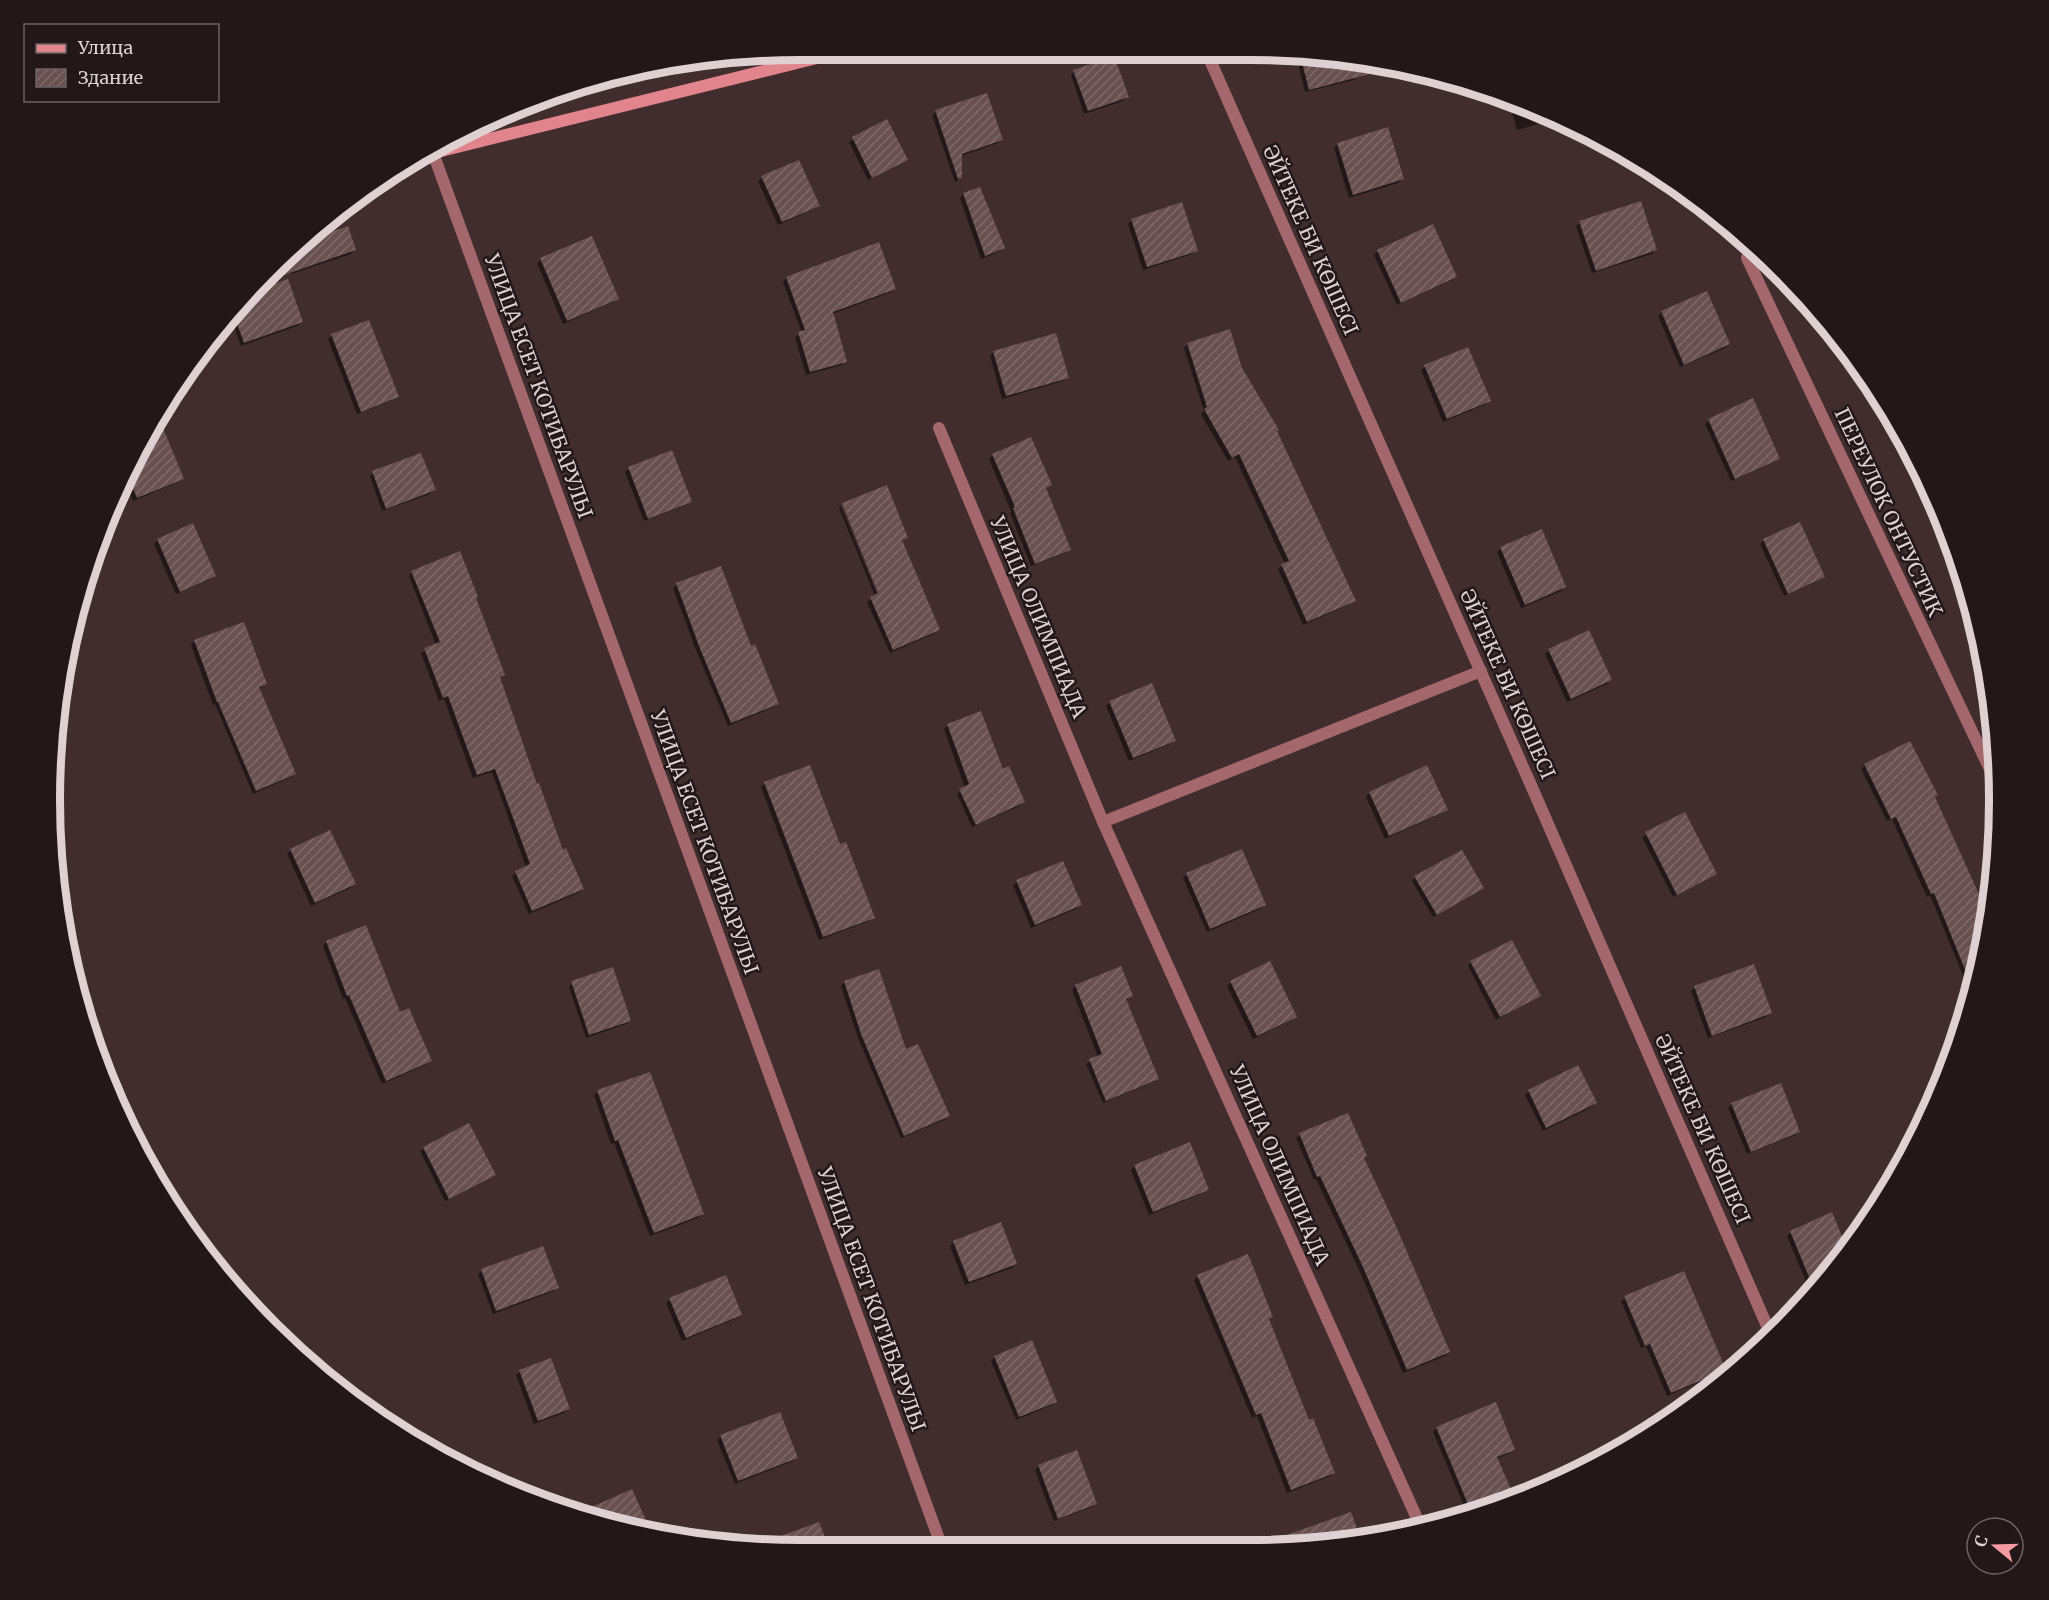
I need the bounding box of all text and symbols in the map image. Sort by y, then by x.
legend [24,24,219,102]
text: Улица [77,36,133,59]
text: Здание [78,66,143,89]
street label: ӘЙТЕКЕ БИ КӨШЕСІ [1258,141,1365,339]
street label: УЛИЦА ЕСЕТ КОТИБАРУЛЫ [479,249,599,522]
street label: ПЕРЕУЛОК ОНТУСТИК [1830,404,1948,620]
street label: УЛИЦА ОЛИМПИАДА [985,512,1093,722]
street label: ӘЙТЕКЕ БИ КӨШЕСІ [1455,585,1562,783]
street label: УЛИЦА ЕСЕТ КОТИБАРУЛЫ [645,705,765,978]
street label: ӘЙТЕКЕ БИ КӨШЕСІ [1650,1030,1757,1228]
street label: УЛИЦА ОЛИМПИАДА [1224,1060,1336,1270]
street label: УЛИЦА ЕСЕТ КОТИБАРУЛЫ [812,1162,932,1435]
north arrow [1965,1516,2025,1576]
text: С [1970,1533,1992,1549]

